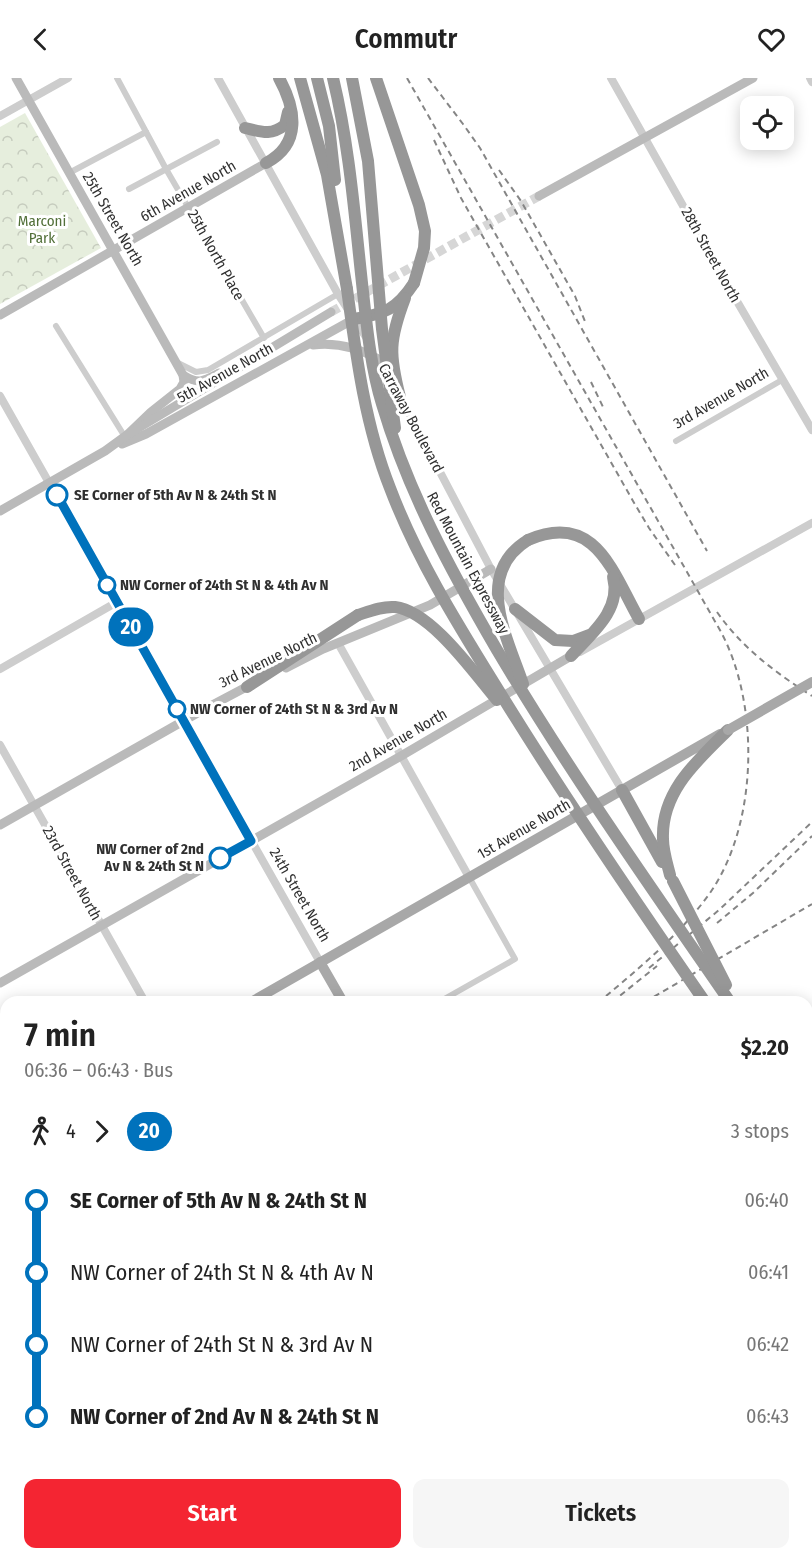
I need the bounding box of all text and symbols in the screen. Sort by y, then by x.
icon: back [24,23,57,56]
text: Commutr [355,23,457,55]
icon: heart [755,23,788,56]
map controls [740,96,794,150]
button: locate [740,96,794,150]
street label: 6th Avenue North [137,156,239,226]
street label: 25th Street North [79,169,147,269]
street label: 28th Street North [677,204,745,306]
street label: 25th North Place [184,207,248,303]
park label: Marconi Park [18,212,66,247]
street label: 5th Avenue North [174,339,276,407]
street label: Carraway Boulevard [375,360,447,476]
street label: 3rd Avenue North [670,364,772,432]
marker: SE Corner of 5th Av N & 24th St N [46,484,68,506]
place label: SE Corner of 5th Av N & 24th St N [74,486,276,504]
street label: Red Mountain Expressway [423,489,513,637]
marker: NW Corner of 24th St N & 4th Av N [98,576,116,594]
place label: NW Corner of 24th St N & 4th Av N [120,576,329,594]
line badge: 20 [104,608,158,646]
text: 20 [120,614,142,640]
street label: 3rd Avenue North [216,629,320,691]
marker: NW Corner of 24th St N & 3rd Av N [168,700,186,718]
place label: NW Corner of 24th St N & 3rd Av N [190,700,398,718]
street label: 2nd Avenue North [346,705,450,775]
street label: 1st Avenue North [474,795,574,863]
street label: 23rd Street North [39,823,105,923]
place label: NW Corner of 2nd Av N & 24th St N [96,840,204,875]
street label: 24th Street North [266,845,334,945]
marker: NW Corner of 2nd Av N & 24th St N [209,847,231,869]
text: 7 min [24,1015,96,1055]
text: $2.20 [741,1034,789,1061]
text: 06:36 – 06:43 · Bus [24,1058,173,1082]
icon: walk [24,1115,57,1148]
icon: forward [85,1115,118,1148]
text: 20 [139,1118,160,1144]
text: 4 [66,1119,76,1143]
text: 3 stops [731,1119,789,1143]
text: SE Corner of 5th Av N & 24th St N [70,1187,367,1214]
text: 06:40 [744,1188,789,1212]
text: NW Corner of 24th St N & 4th Av N [70,1259,374,1286]
text: 06:41 [748,1260,789,1284]
text: NW Corner of 24th St N & 3rd Av N [70,1331,373,1358]
text: 06:42 [746,1332,789,1356]
text: NW Corner of 2nd Av N & 24th St N [70,1403,379,1430]
text: 06:43 [746,1404,789,1428]
button: Start [24,1479,401,1548]
button: Tickets [413,1479,789,1548]

